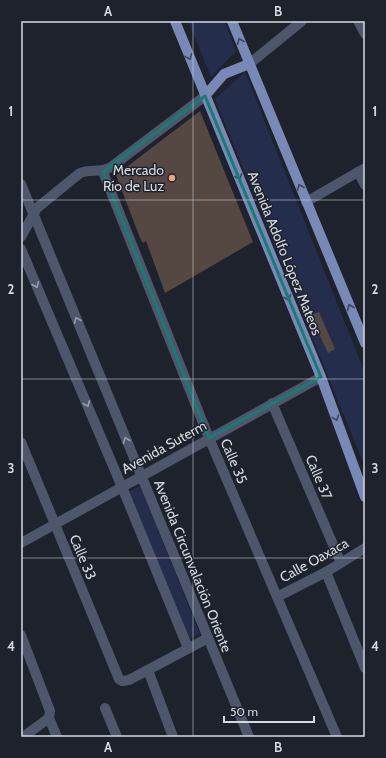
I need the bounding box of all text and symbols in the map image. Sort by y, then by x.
text: A [104,3,113,19]
text: B [274,3,282,19]
one-way arrow [237,38,245,46]
one-way arrow [184,54,192,61]
text: 1 [9,103,13,119]
text: 1 [373,103,377,119]
place label: Mercado Río de Luz [103,161,164,195]
street label: Avenida Adolfo López Mateos [244,168,326,338]
marker: Mercado Río de Luz [167,173,177,183]
one-way arrow [234,174,242,181]
one-way arrow [296,184,304,191]
text: 2 [8,281,15,297]
one-way arrow [32,281,40,288]
text: 2 [372,281,379,297]
one-way arrow [283,293,291,301]
one-way arrow [347,304,355,312]
one-way arrow [74,316,82,324]
one-way arrow [82,400,90,408]
one-way arrow [332,415,340,422]
street label: Avenida Suterm [118,416,210,478]
street label: Calle 35 [216,436,252,486]
one-way arrow [123,437,131,444]
street label: Calle 37 [302,452,336,502]
text: 3 [7,460,15,476]
text: 3 [371,460,379,476]
street label: Avenida Circunvalación Oriente [150,477,236,655]
street label: Calle 33 [65,532,101,582]
street label: Calle Oaxaca [276,534,352,586]
text: 4 [7,638,15,654]
text: 4 [371,638,379,654]
scale bar [224,698,314,724]
text: 50 m [230,704,258,719]
text: A [104,739,113,755]
text: B [274,739,282,755]

